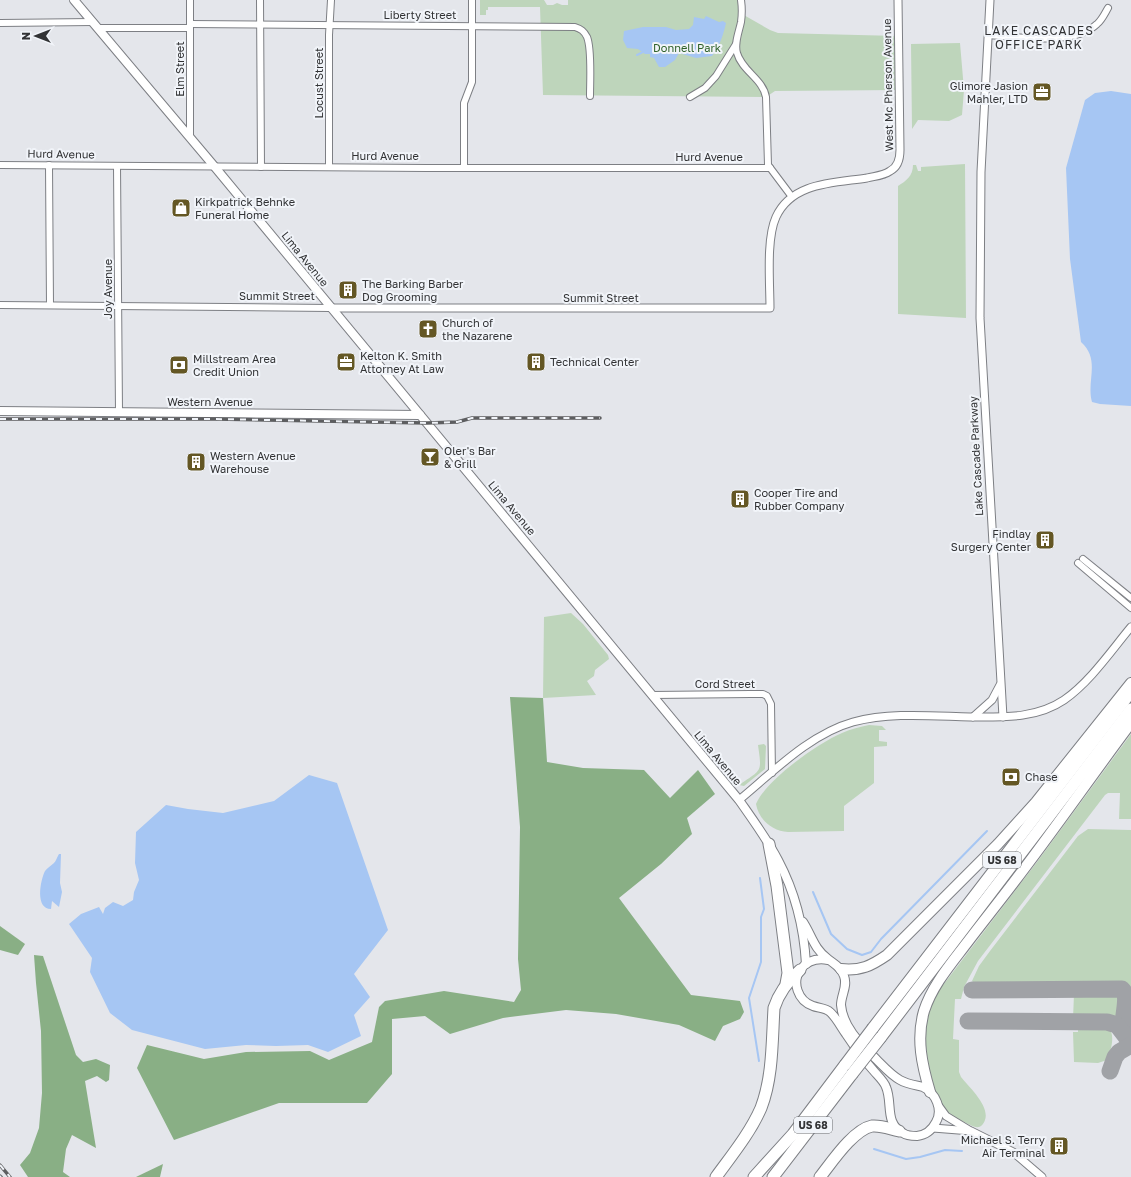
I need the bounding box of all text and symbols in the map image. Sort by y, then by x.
street label: Liberty Street [384,8,456,21]
north arrow [16,16,56,56]
street label: West Mc Pherson Avenue [880,18,895,152]
district label: LAKE CASCADES OFFICE PARK [984,23,1094,52]
text: N [19,32,32,40]
street label: Elm Street [173,41,186,97]
park label: Donnell Park [653,41,721,54]
street label: Locust Street [312,48,325,118]
place label: Glimore Jasion Mahler, LTD [950,79,1028,105]
office icon: Glimore Jasion Mahler, LTD [1031,81,1053,103]
street label: Hurd Avenue [27,146,95,161]
street label: Hurd Avenue [351,149,419,162]
street label: Hurd Avenue [675,150,743,163]
place label: Kirkpatrick Behnke Funeral Home [195,195,295,221]
shop icon: Kirkpatrick Behnke Funeral Home [170,197,192,219]
street label: Lima Avenue [279,229,331,289]
street label: Joy Avenue [101,259,114,319]
place label: The Barking Barber Dog Grooming [362,277,464,303]
building icon: The Barking Barber Dog Grooming [337,279,359,301]
street label: Summit Street [239,289,315,302]
street label: Summit Street [563,291,639,304]
place label: Church of the Nazarene [442,316,512,342]
church icon: Church of the Nazarene [417,318,439,340]
place label: Kelton K. Smith Attorney At Law [360,349,444,375]
office icon: Kelton K. Smith Attorney At Law [335,351,357,373]
building icon: Technical Center [525,351,547,373]
place label: Millstream Area Credit Union [193,352,276,378]
bank icon: Millstream Area Credit Union [168,354,190,376]
place label: Technical Center [550,355,639,368]
street label: Western Avenue [167,395,253,408]
street label: Lake Cascade Parkway [966,396,985,516]
place label: Oler's Bar & Grill [444,444,496,470]
bar icon: Oler's Bar & Grill [419,446,441,468]
place label: Western Avenue Warehouse [210,449,296,475]
building icon: Western Avenue Warehouse [185,451,207,473]
street label: Lima Avenue [486,478,539,537]
place label: Cooper Tire and Rubber Company [754,486,844,512]
building icon: Cooper Tire and Rubber Company [729,488,751,510]
place label: Findlay Surgery Center [951,527,1032,553]
building icon: Findlay Surgery Center [1034,529,1056,551]
street label: Cord Street [695,677,755,690]
street label: Lima Avenue [692,728,745,787]
bank icon: Chase [1000,766,1022,788]
place label: Chase [1025,770,1058,783]
road number: US 68 [983,852,1021,868]
road number: US 68 [794,1117,832,1133]
place label: Michael S. Terry Air Terminal [961,1133,1045,1159]
building icon: Michael S. Terry Air Terminal [1048,1135,1070,1157]

